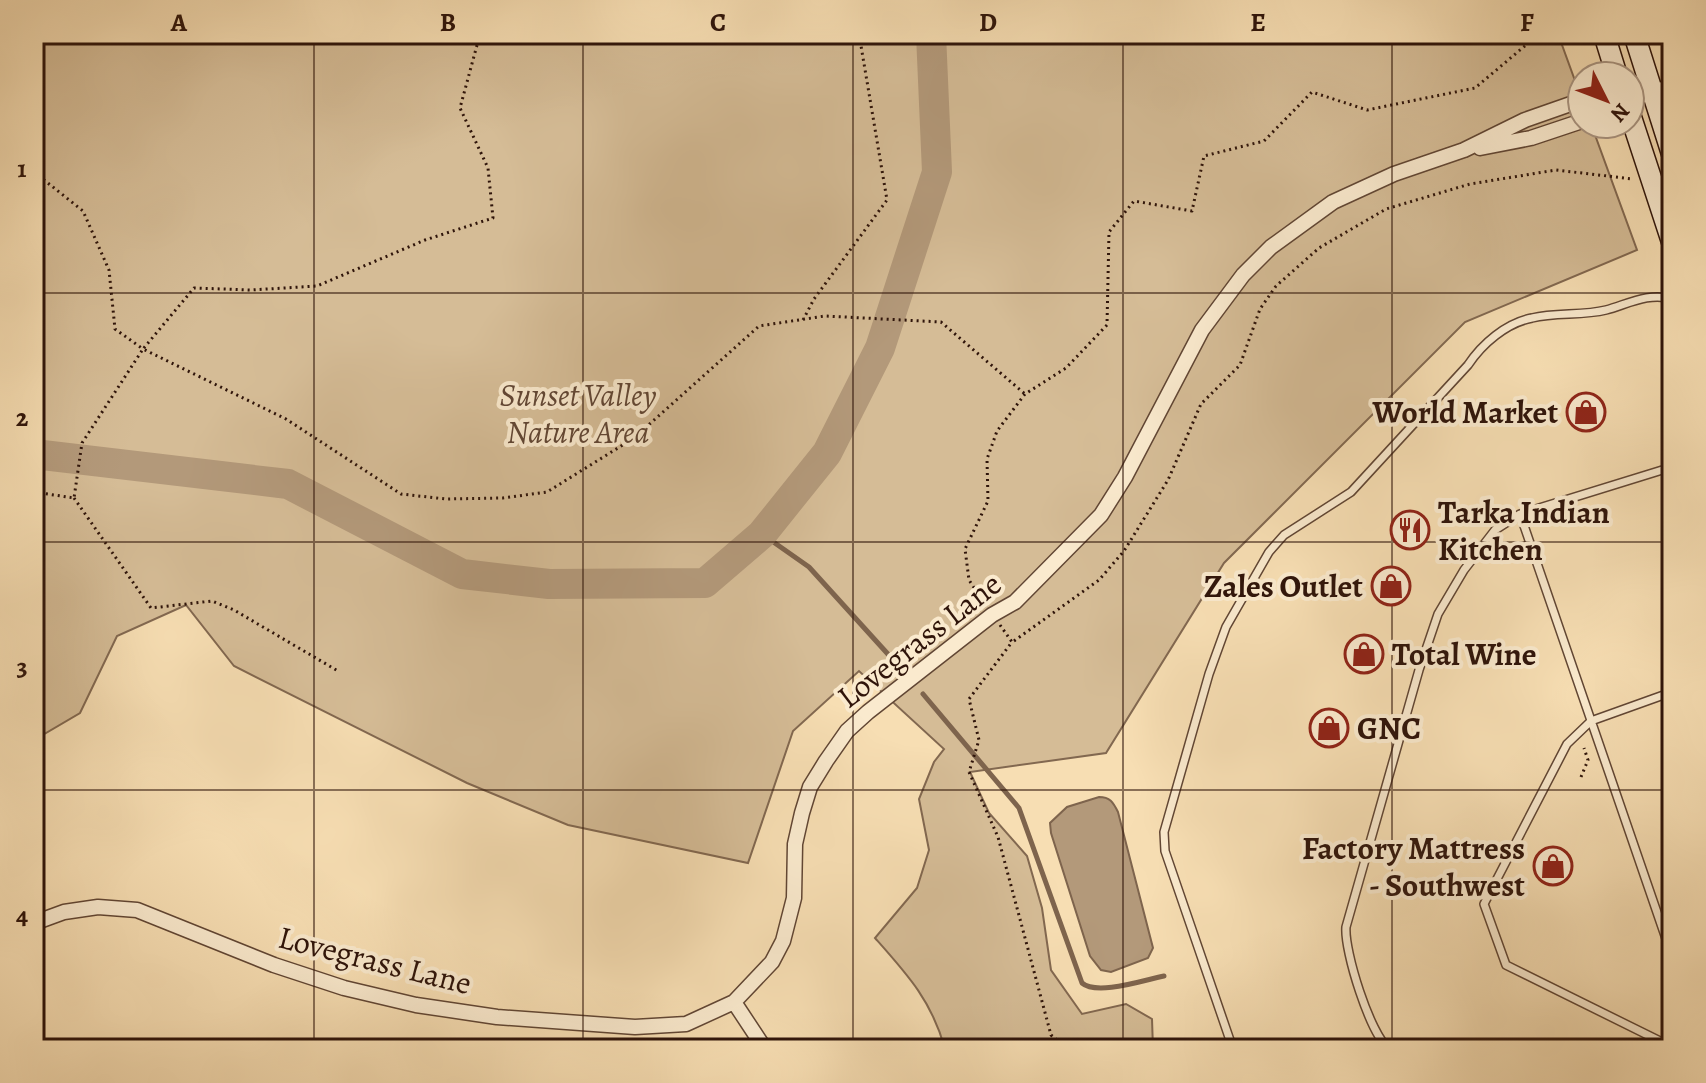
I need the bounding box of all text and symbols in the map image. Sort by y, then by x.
text: A [170,5,188,40]
text: B [440,5,456,40]
text: C [710,5,726,40]
text: D [979,5,997,40]
text: E [1250,5,1266,40]
text: F [1520,5,1534,40]
north arrow [1566,60,1646,140]
text: N [1604,97,1637,129]
text: 1 [17,151,27,186]
park label: Sunset Valley Nature Area [499,373,657,454]
place label: World Market [1372,390,1558,434]
shop icon: World Market [1565,391,1607,433]
text: 2 [16,400,29,435]
place label: Tarka Indian Kitchen [1438,490,1610,571]
restaurant icon: Tarka Indian Kitchen [1389,509,1431,551]
street label: Lovegrass Lane [828,562,1010,718]
place label: Zales Outlet [1204,564,1363,608]
shop icon: Zales Outlet [1370,565,1412,607]
place label: Total Wine [1392,632,1537,676]
shop icon: Total Wine [1343,633,1385,675]
text: 3 [16,649,28,684]
place label: GNC [1357,706,1421,750]
shop icon: GNC [1308,707,1350,749]
place label: Factory Mattress - Southwest [1302,826,1525,907]
shop icon: Factory Mattress - Southwest [1532,845,1574,887]
text: 4 [16,898,28,933]
street label: Lovegrass Lane [274,915,476,1005]

